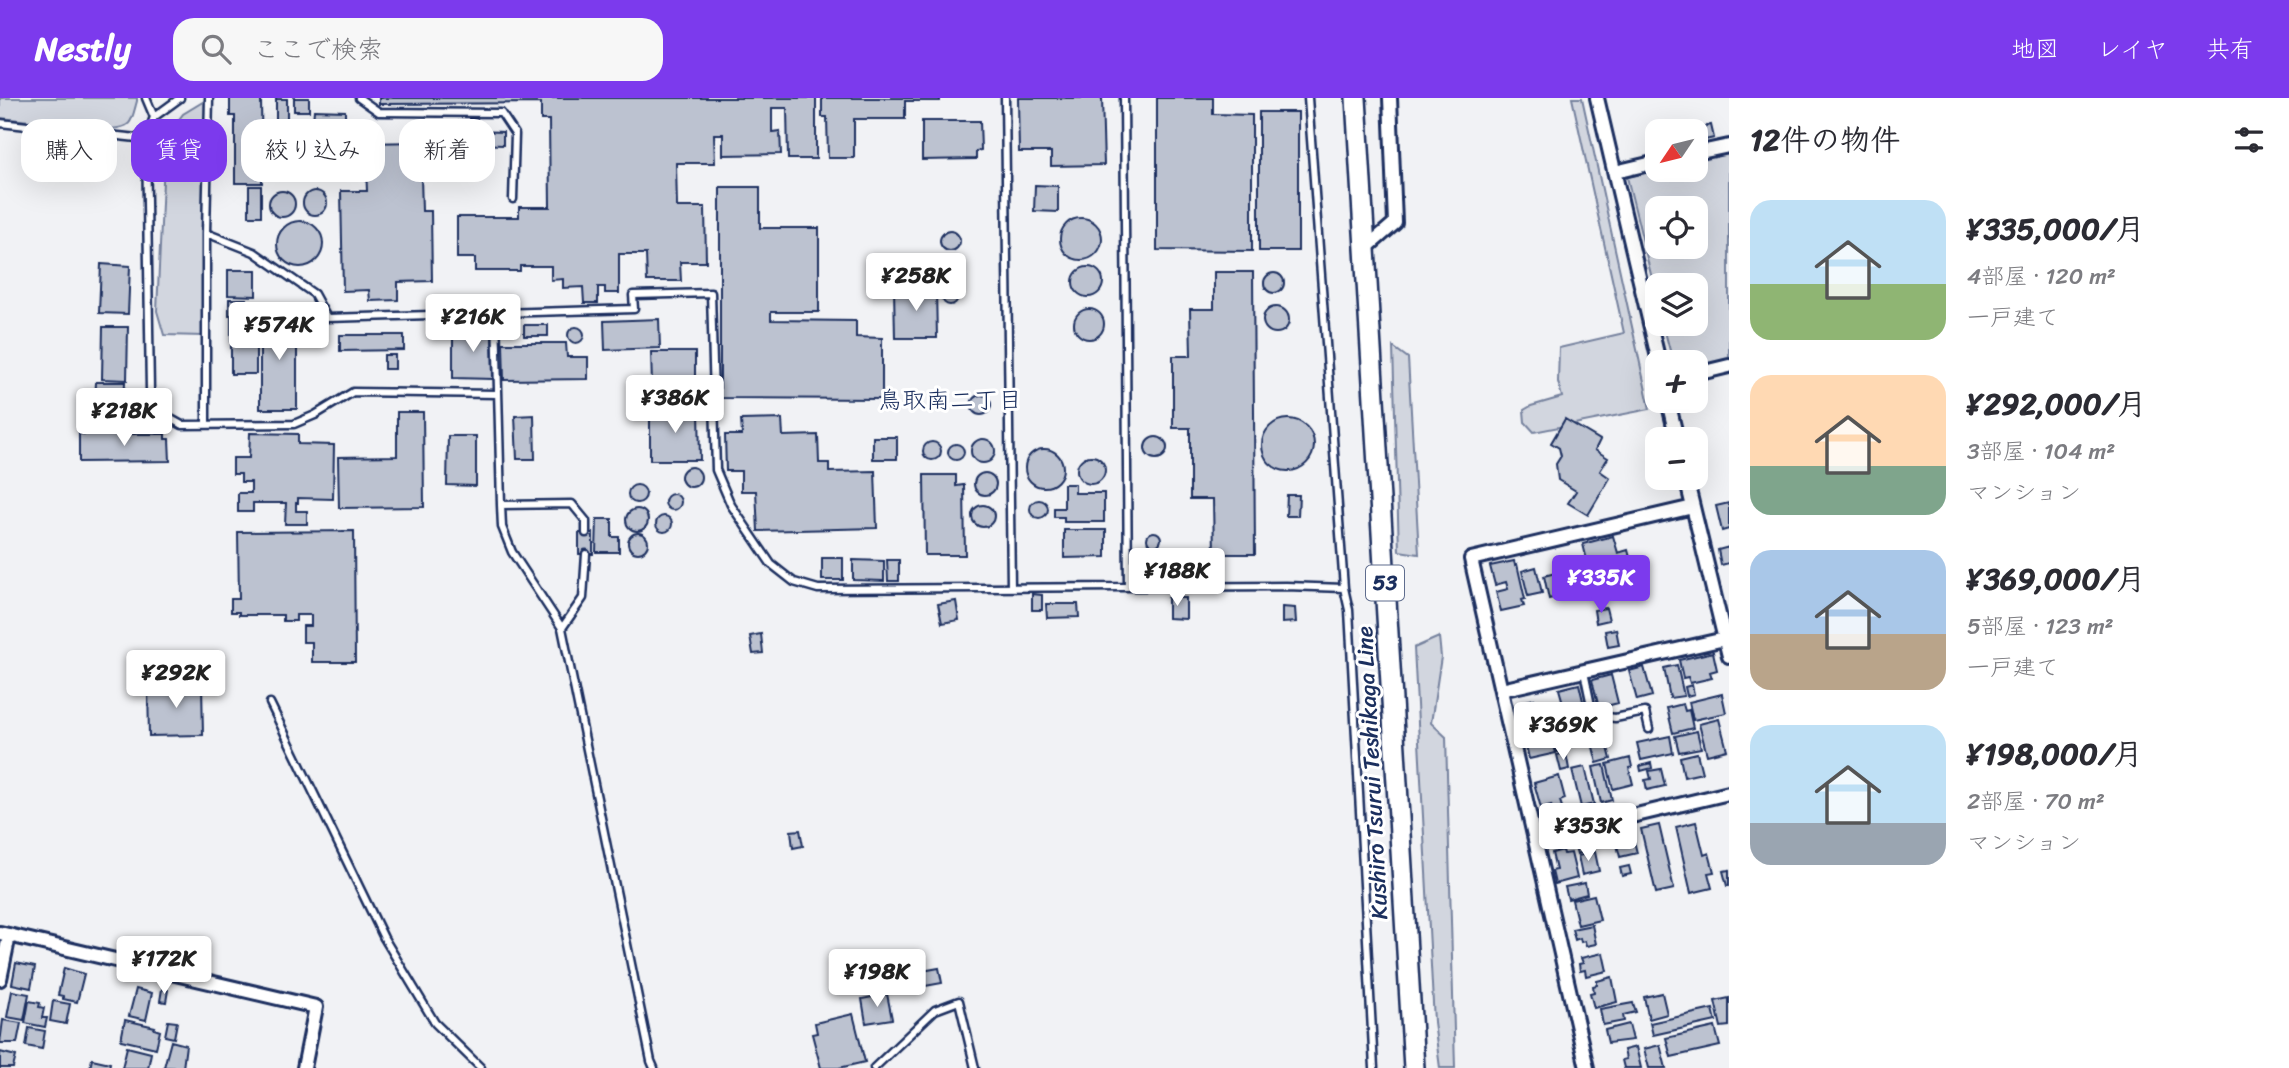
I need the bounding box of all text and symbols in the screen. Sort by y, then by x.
search box [173,18,663,81]
text: Nestly [35,20,131,78]
text: ここで検索 [253,26,383,72]
text: 地図 [2011,28,2059,70]
text: レイヤ [2097,28,2168,70]
text: 共有 [2206,28,2254,70]
icon: search [197,30,235,68]
text: 12件の物件 [1750,113,1900,167]
chip: 購入 [21,119,117,182]
chip: 賃貸 [131,119,227,182]
chip: 絞り込み [241,119,385,182]
chip: 新着 [399,119,495,182]
north arrow [1645,119,1708,182]
map controls [1645,119,1708,490]
icon: filters [2230,121,2268,159]
button: locate [1645,196,1708,259]
text: ¥335,000/月 [1967,202,2145,256]
icon: home [1806,228,1890,312]
pin: ¥258K [867,254,965,313]
text: ¥258K [882,255,950,296]
text: 4部屋 · 120 m² [1967,256,2116,297]
button: layers [1645,273,1708,336]
pin: ¥216K [424,294,522,354]
text: ¥216K [442,296,504,337]
text: 一戸建て [1967,297,2059,338]
pin: ¥574K [230,302,328,362]
text: ¥574K [245,304,313,345]
button: + [1645,350,1708,413]
pin: ¥386K [626,376,724,435]
text: ¥386K [642,377,708,418]
text: ¥292,000/月 [1967,377,2147,431]
district label: 鳥取南二丁目 [878,379,1022,421]
pin: ¥218K [75,388,173,448]
text: ¥218K [92,390,156,431]
icon: home [1806,403,1890,487]
button: − [1645,427,1708,490]
text: 3部屋 · 104 m² [1967,431,2115,472]
text: マンション [1967,472,2081,513]
pin: ¥188K [1128,548,1226,608]
text: ¥188K [1145,550,1209,591]
text: ¥369,000/月 [1967,552,2145,606]
pin: ¥335K [1552,556,1650,615]
text: ¥335K [1568,557,1634,598]
road number: 53 [1366,566,1404,601]
icon: home [1806,578,1890,662]
text: 5部屋 · 123 m² [1967,606,2114,647]
street label: Kushiro Tsurui Teshikaga Line [1344,625,1400,921]
text: 一戸建て [1967,647,2059,688]
pin: ¥292K [127,650,225,710]
text: ¥292K [142,652,210,693]
pin: ¥369K [1514,702,1612,762]
text: ¥369K [1530,704,1596,745]
text: ¥198,000/月 [1967,727,2143,781]
icon: home [1806,753,1890,837]
text: 2部屋 · 70 m² [1967,781,2105,822]
pin: ¥353K [1539,804,1637,863]
text: ¥353K [1555,805,1621,846]
text: マンション [1967,822,2081,863]
pin: ¥172K [115,936,213,996]
text: ¥172K [132,938,196,979]
pin: ¥198K [828,950,926,1009]
text: ¥198K [845,951,909,992]

